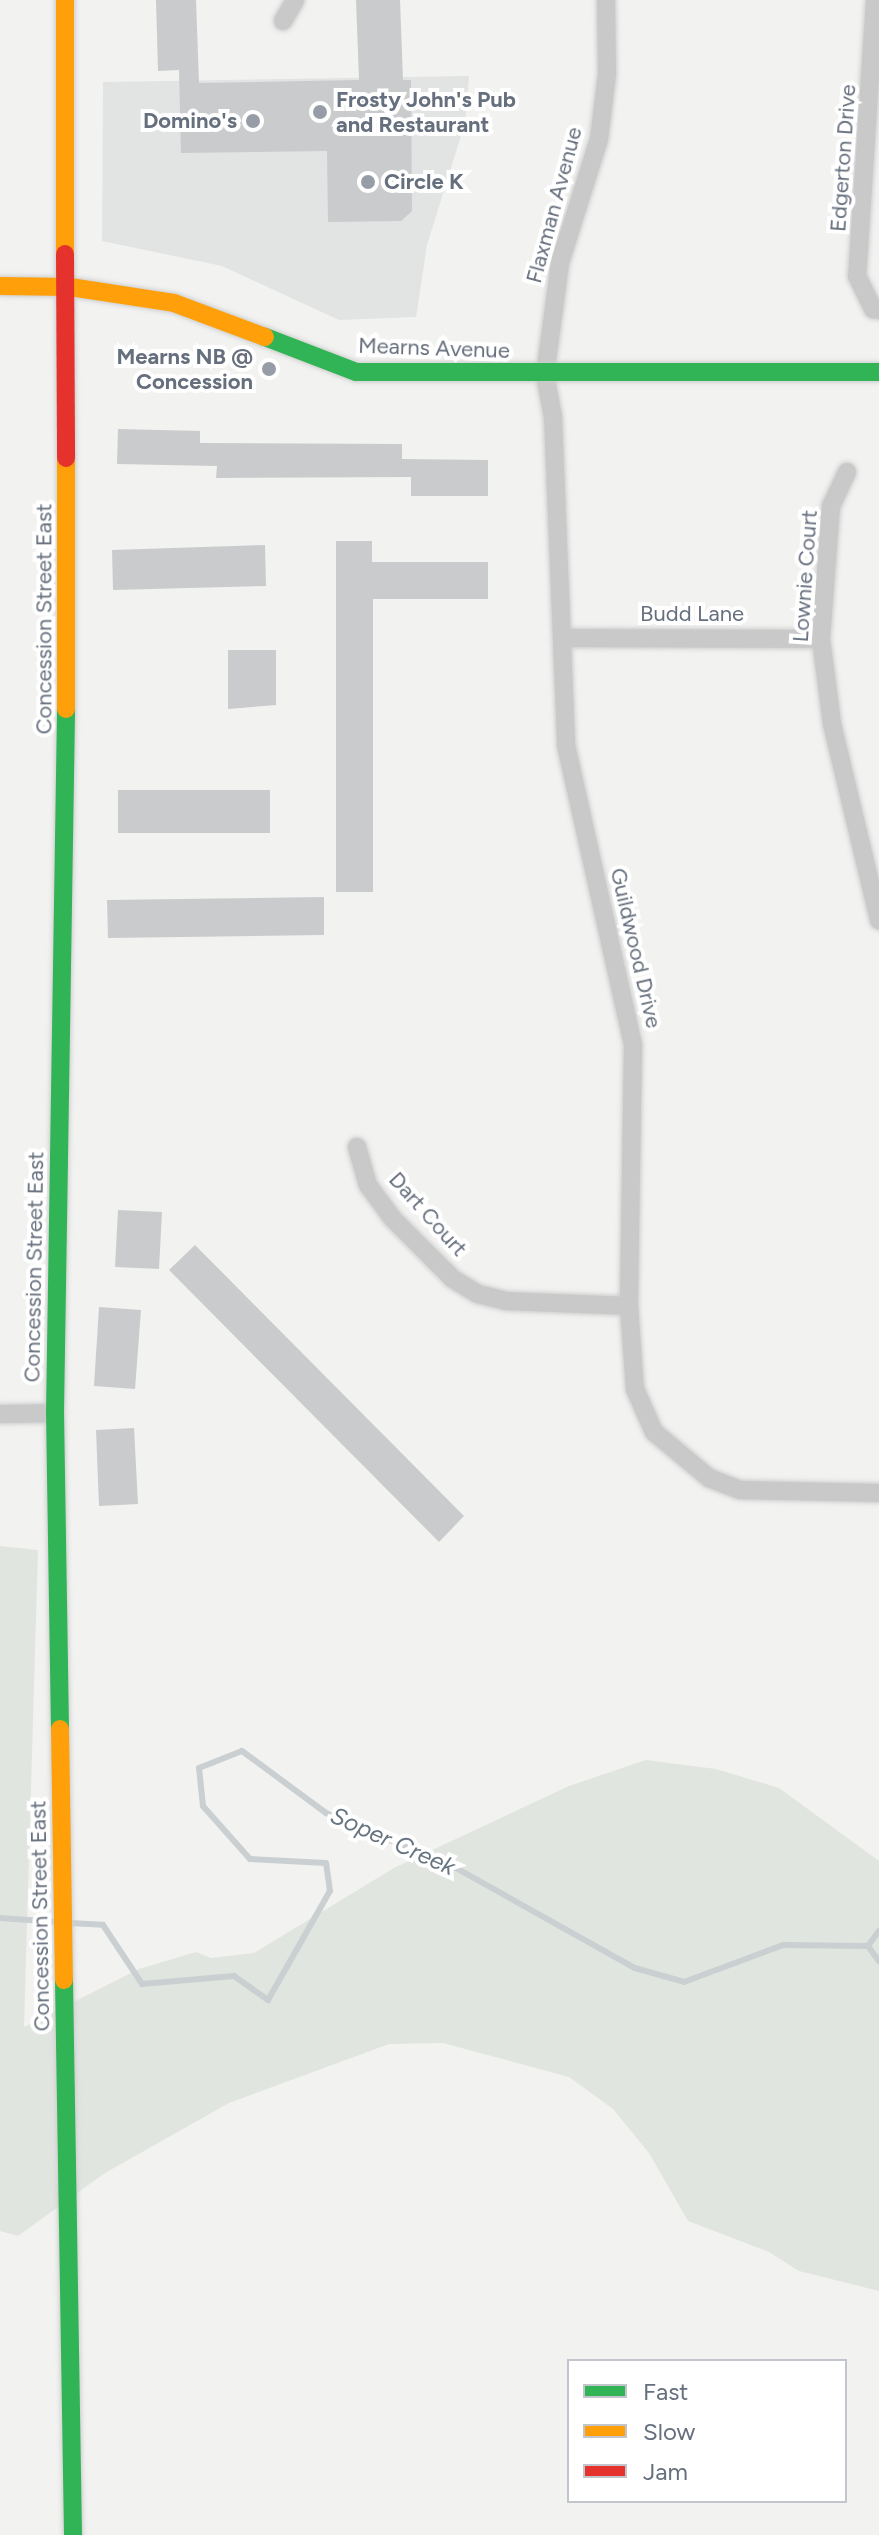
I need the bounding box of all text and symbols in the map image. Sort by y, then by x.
street label: Edgerton Drive [825,83,861,233]
place label: Frosty John's Pub and Restaurant [336,86,516,138]
marker: Frosty John's Pub and Restaurant [311,103,329,121]
place label: Domino's [143,108,237,134]
marker: Domino's [244,112,262,130]
street label: Flaxman Avenue [520,124,588,286]
place label: Circle K [384,169,464,195]
marker: Circle K [359,173,377,191]
street label: Mearns Avenue [358,332,510,364]
place label: Mearns NB @ Concession [116,343,253,394]
marker: Mearns NB @ Concession [260,360,278,378]
street label: Concession Street East [31,504,57,734]
street label: Lownie Court [787,509,823,643]
street label: Budd Lane [640,601,744,627]
street label: Guildwood Drive [605,865,667,1031]
street label: Concession Street East [19,1151,49,1383]
street label: Dart Court [383,1166,473,1262]
street label: Concession Street East [25,1800,55,2032]
water label: Soper Creek [326,1801,460,1881]
legend [567,2359,847,2503]
text: Fast [643,2377,688,2406]
text: Slow [643,2417,695,2446]
text: Jam [643,2457,688,2486]

